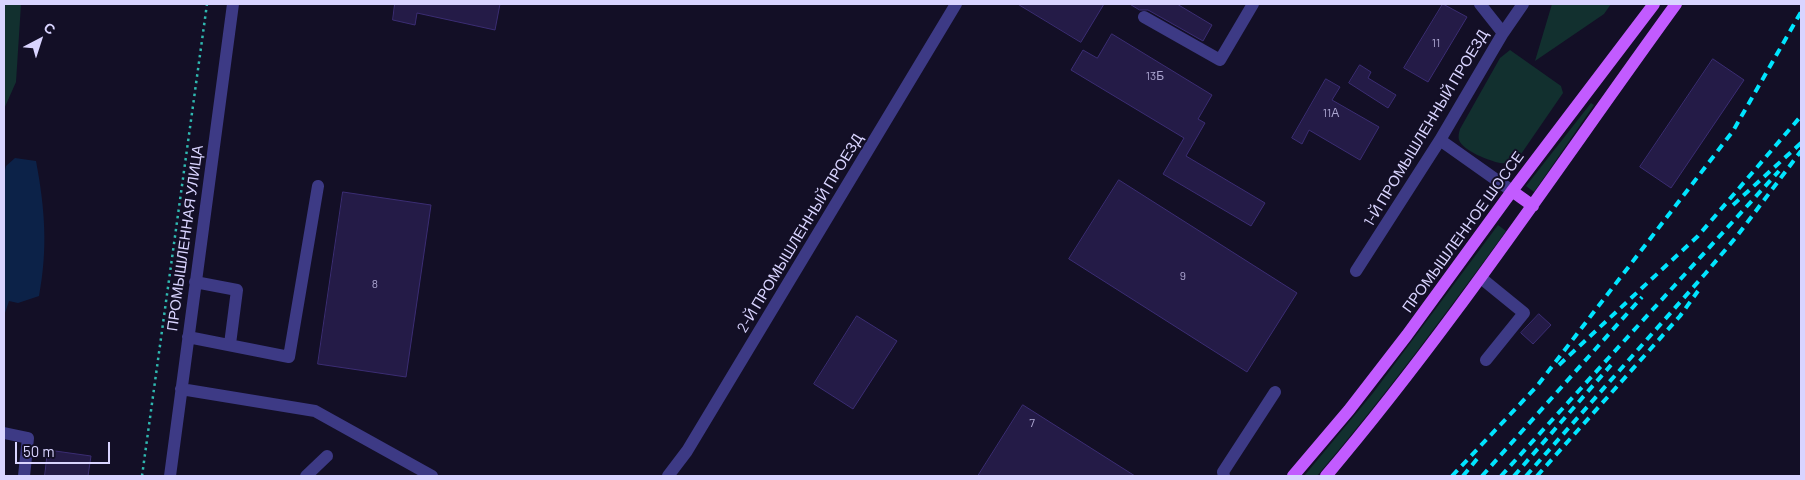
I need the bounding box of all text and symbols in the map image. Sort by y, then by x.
north arrow [15,15,65,65]
text: С [41,18,59,38]
street label: 1-Й ПРОМЫШЛЕННЫЙ ПРОЕЗД [1360,26,1492,230]
house number: 11 [1432,36,1440,50]
house number: 13Б [1146,69,1164,83]
house number: 11А [1323,106,1339,120]
street label: 2-Й ПРОМЫШЛЕННЫЙ ПРОЕЗД [733,130,867,336]
street label: ПРОМЫШЛЕННАЯ УЛИЦА [163,144,207,332]
street label: ПРОМЫШЛЕННОЕ ШОССЕ [1398,148,1528,316]
house number: 9 [1180,269,1186,283]
house number: 8 [372,277,378,291]
house number: 7 [1029,416,1035,430]
scale bar [18,432,112,464]
text: 50 m [23,442,55,460]

